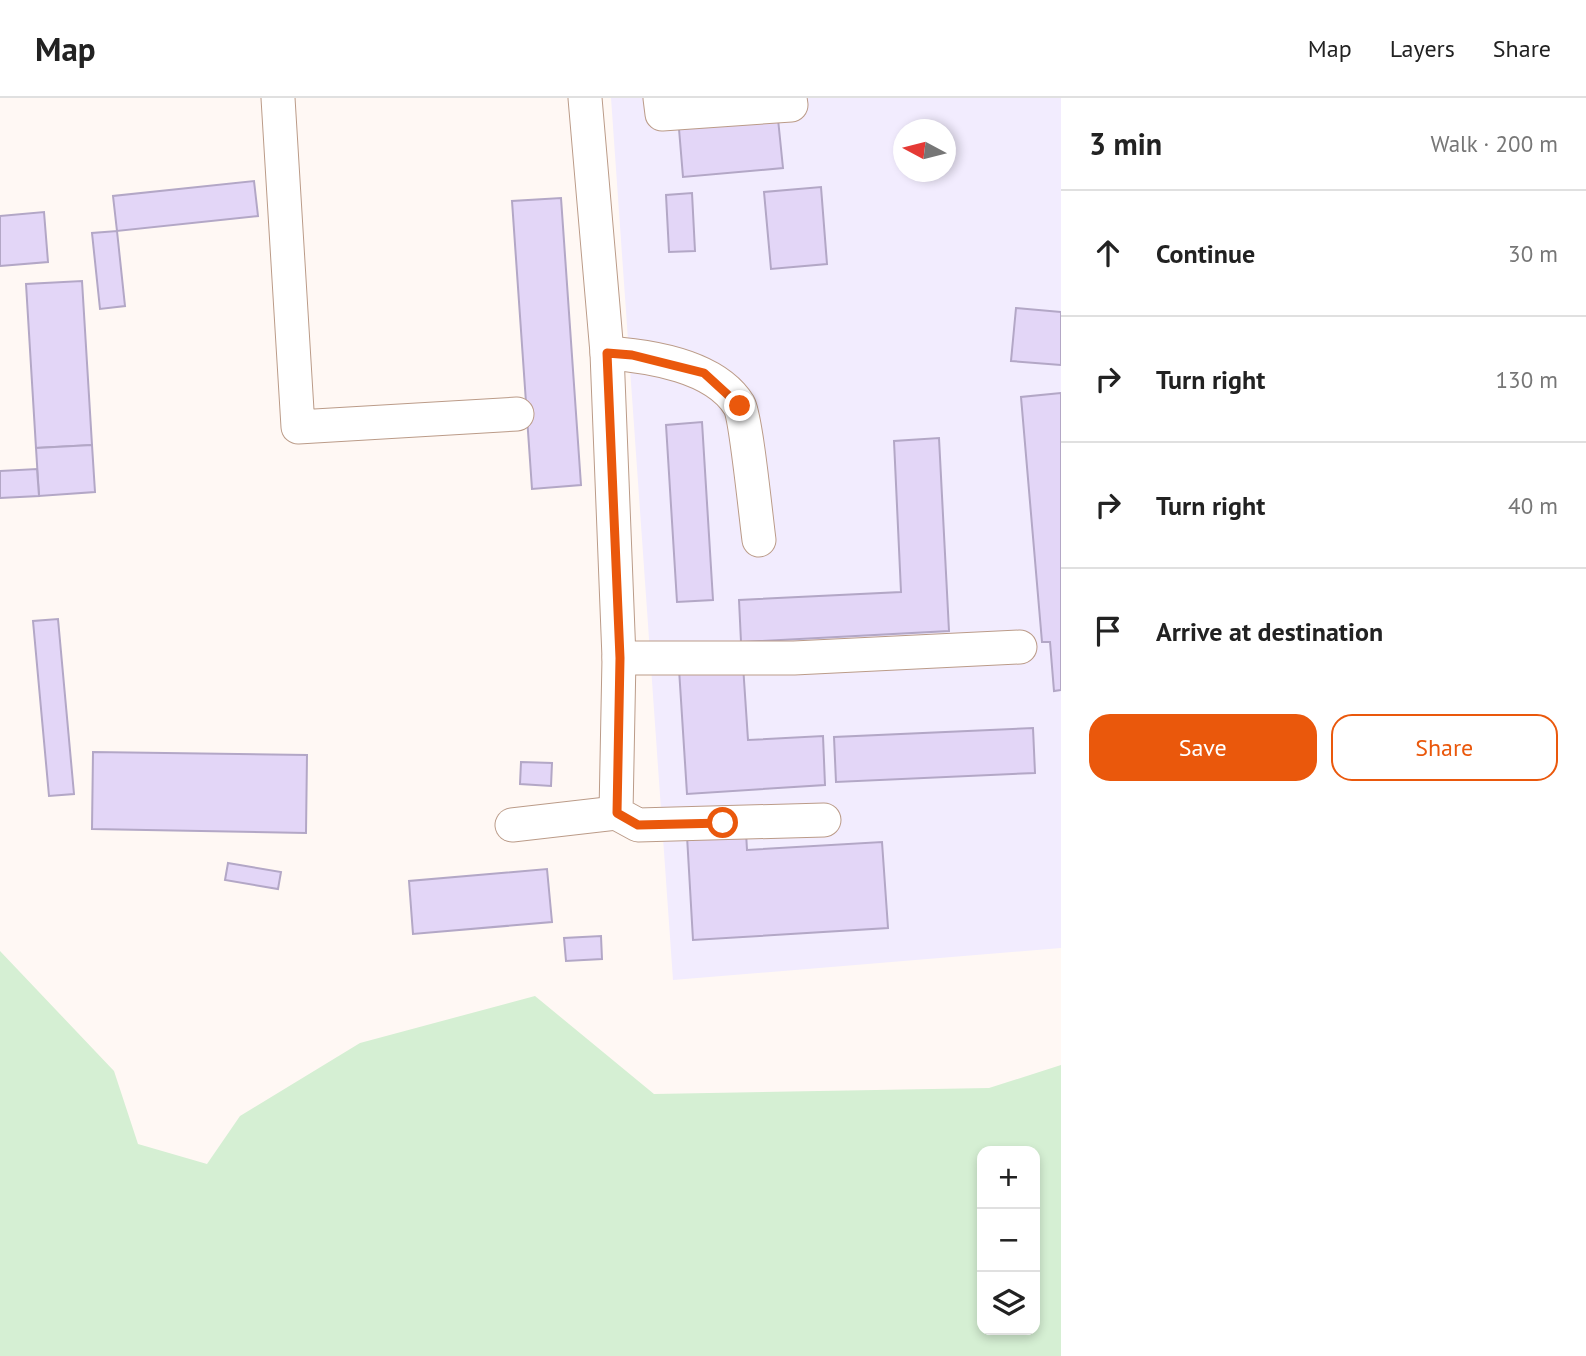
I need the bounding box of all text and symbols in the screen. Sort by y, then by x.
text: Map [35,27,96,70]
text: Map [1308,33,1352,64]
text: Layers [1390,33,1455,64]
text: Share [1493,33,1551,64]
north arrow [893,119,956,182]
text: 3 min [1089,124,1162,163]
text: Walk · 200 m [1431,129,1558,158]
icon: ahead [1089,234,1127,272]
text: Continue [1156,237,1255,270]
text: 30 m [1508,239,1558,268]
icon: right [1089,360,1127,398]
text: Turn right [1156,363,1265,396]
text: 130 m [1496,365,1558,394]
route end [724,390,755,421]
icon: right [1089,486,1127,524]
text: Turn right [1156,489,1265,522]
text: 40 m [1508,491,1558,520]
icon: arrive [1089,612,1127,650]
text: Arrive at destination [1156,615,1383,648]
button: Save [1089,714,1317,781]
button: Share [1331,714,1558,781]
route start [707,807,738,838]
map controls [977,1146,1040,1335]
button: + [977,1146,1040,1209]
button: − [977,1209,1040,1272]
button: layers [977,1272,1040,1335]

